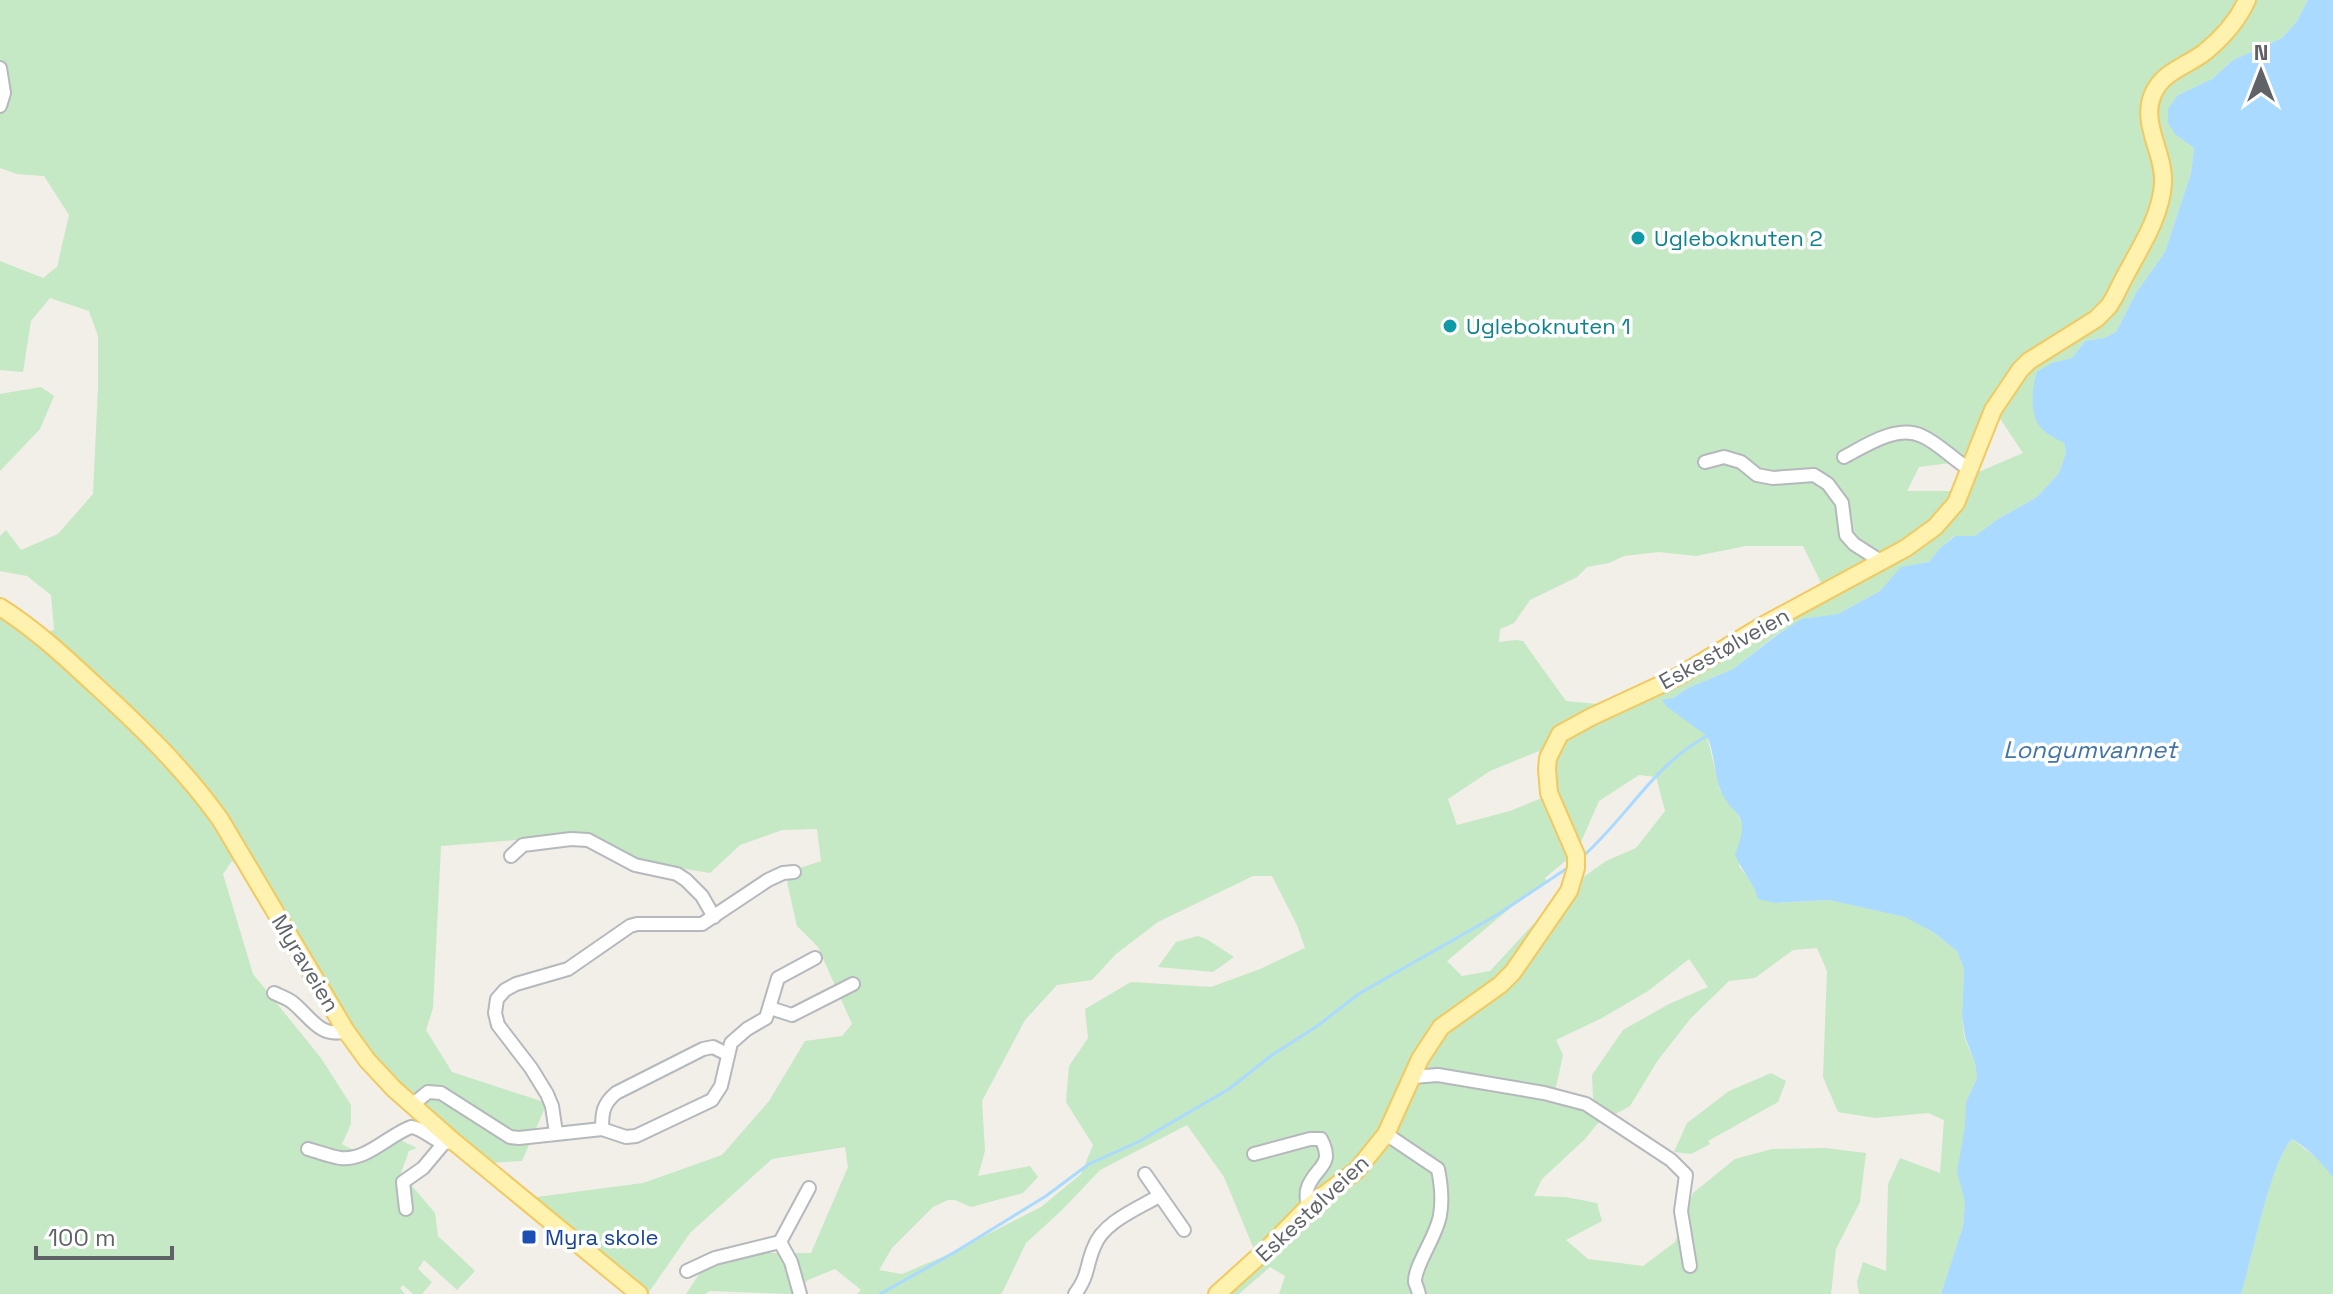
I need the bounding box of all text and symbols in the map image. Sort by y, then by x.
north arrow [2221,32,2301,112]
text: N [2254,38,2268,66]
place label: Ugleboknuten 2 [1654,224,1823,252]
marker: Ugleboknuten 2 [1629,229,1647,247]
place label: Ugleboknuten 1 [1466,312,1631,340]
marker: Ugleboknuten 1 [1441,317,1459,335]
street label: Eskestølveien [1654,601,1794,695]
water label: Longumvannet [2003,734,2179,765]
street label: Myraveien [266,909,346,1017]
street label: Eskestølveien [1250,1148,1374,1268]
scale bar [36,1210,172,1260]
text: 100 m [48,1222,116,1253]
place label: Myra skole [545,1223,659,1251]
marker: Myra skole [520,1228,538,1246]

